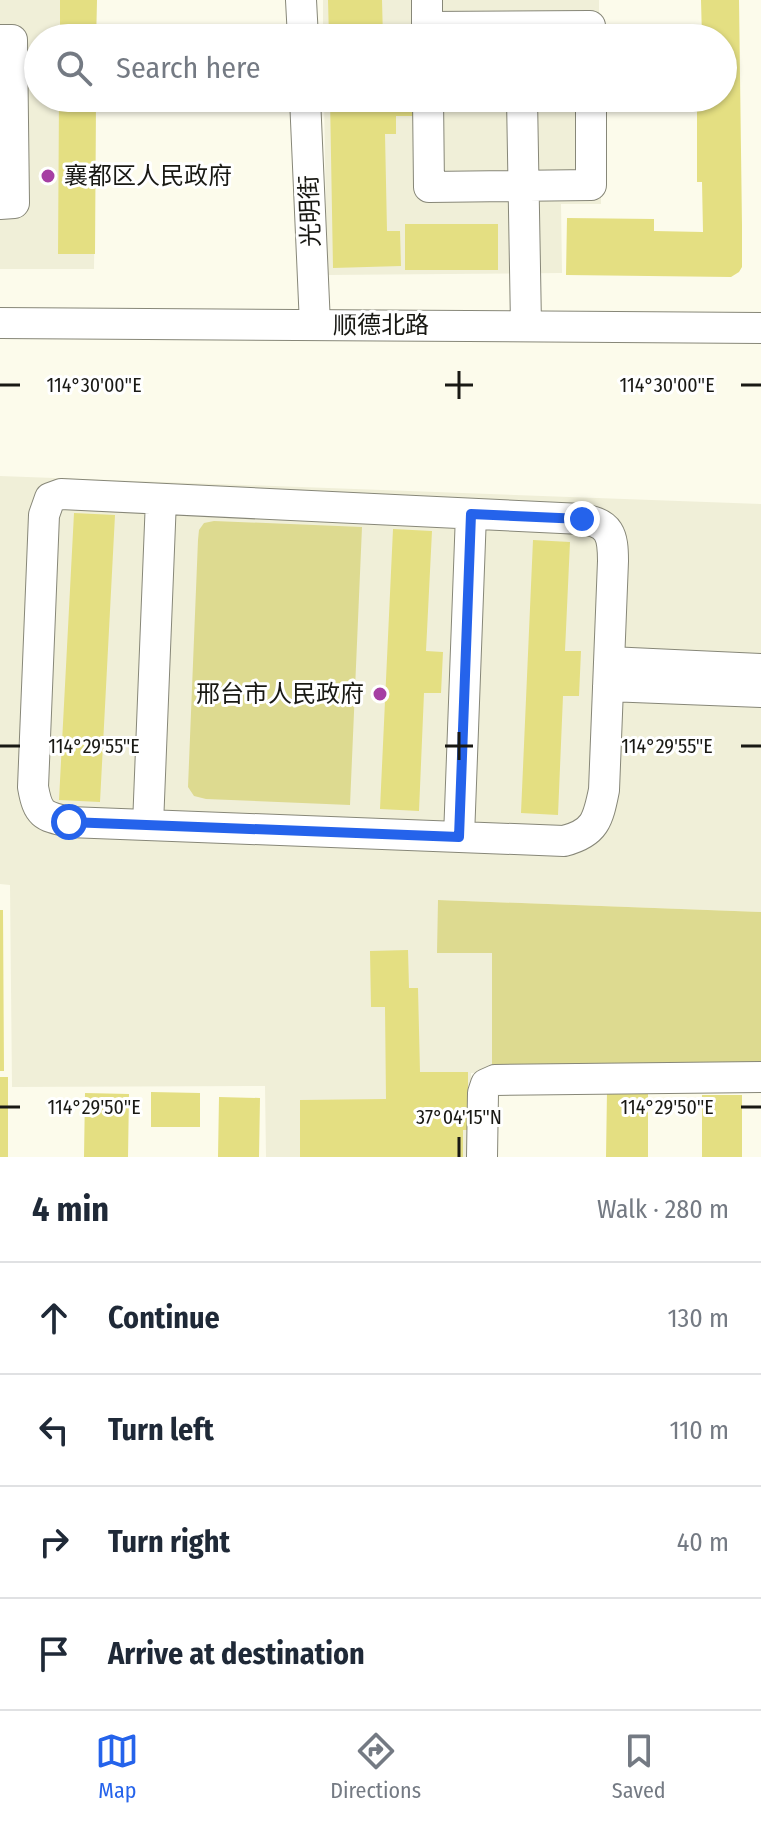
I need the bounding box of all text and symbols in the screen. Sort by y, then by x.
search box [24,24,737,112]
icon: search [52,46,96,90]
text: Search here [116,50,261,86]
place label: 襄都区人民政府 [64,162,232,190]
marker: 襄都区人民政府 [39,167,57,185]
street label: 光明街 [295,175,325,247]
street label: 顺德北路 [333,311,429,339]
text: 114°30'00"E [46,373,142,397]
text: 114°30'00"E [619,373,715,397]
route end [564,501,600,537]
place label: 邢台市人民政府 [196,680,364,708]
marker: 邢台市人民政府 [371,685,389,703]
text: 114°29'55"E [48,734,140,758]
text: 114°29'55"E [621,734,713,758]
route start [51,804,87,840]
text: 114°29'50"E [47,1095,141,1119]
text: 114°29'50"E [620,1095,714,1119]
text: 37°04'15"N [416,1105,502,1129]
text: 4 min [32,1189,109,1230]
text: Walk · 280 m [597,1194,729,1225]
icon: ahead [32,1296,76,1340]
text: Continue [108,1300,220,1336]
text: 130 m [667,1303,729,1334]
icon: left [32,1408,76,1452]
text: Turn left [108,1412,214,1448]
text: 110 m [669,1415,729,1446]
icon: right [32,1520,76,1564]
text: Turn right [108,1524,230,1560]
text: 40 m [677,1527,729,1558]
icon: arrive [32,1632,76,1676]
text: Arrive at destination [108,1636,365,1672]
tab: Map [95,1729,139,1804]
tab: Directions [330,1729,421,1804]
tab: Saved [612,1729,666,1804]

